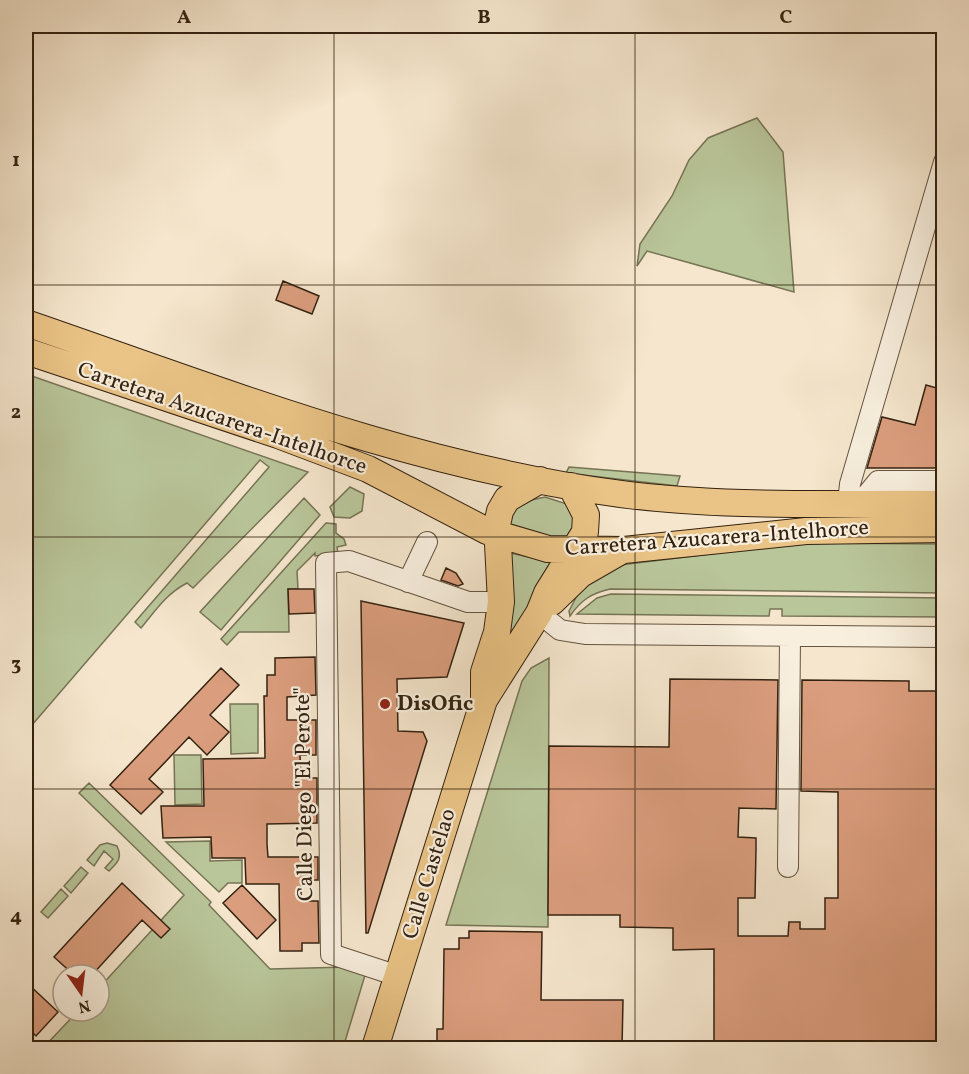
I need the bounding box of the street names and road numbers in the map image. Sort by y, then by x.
street label: Carretera Azucarera-Intelhorce [73,355,371,483]
street label: Carretera Azucarera-Intelhorce [564,513,870,565]
street label: Calle Diego "El Perote" [288,687,322,901]
street label: Calle Castelao [395,805,465,943]

